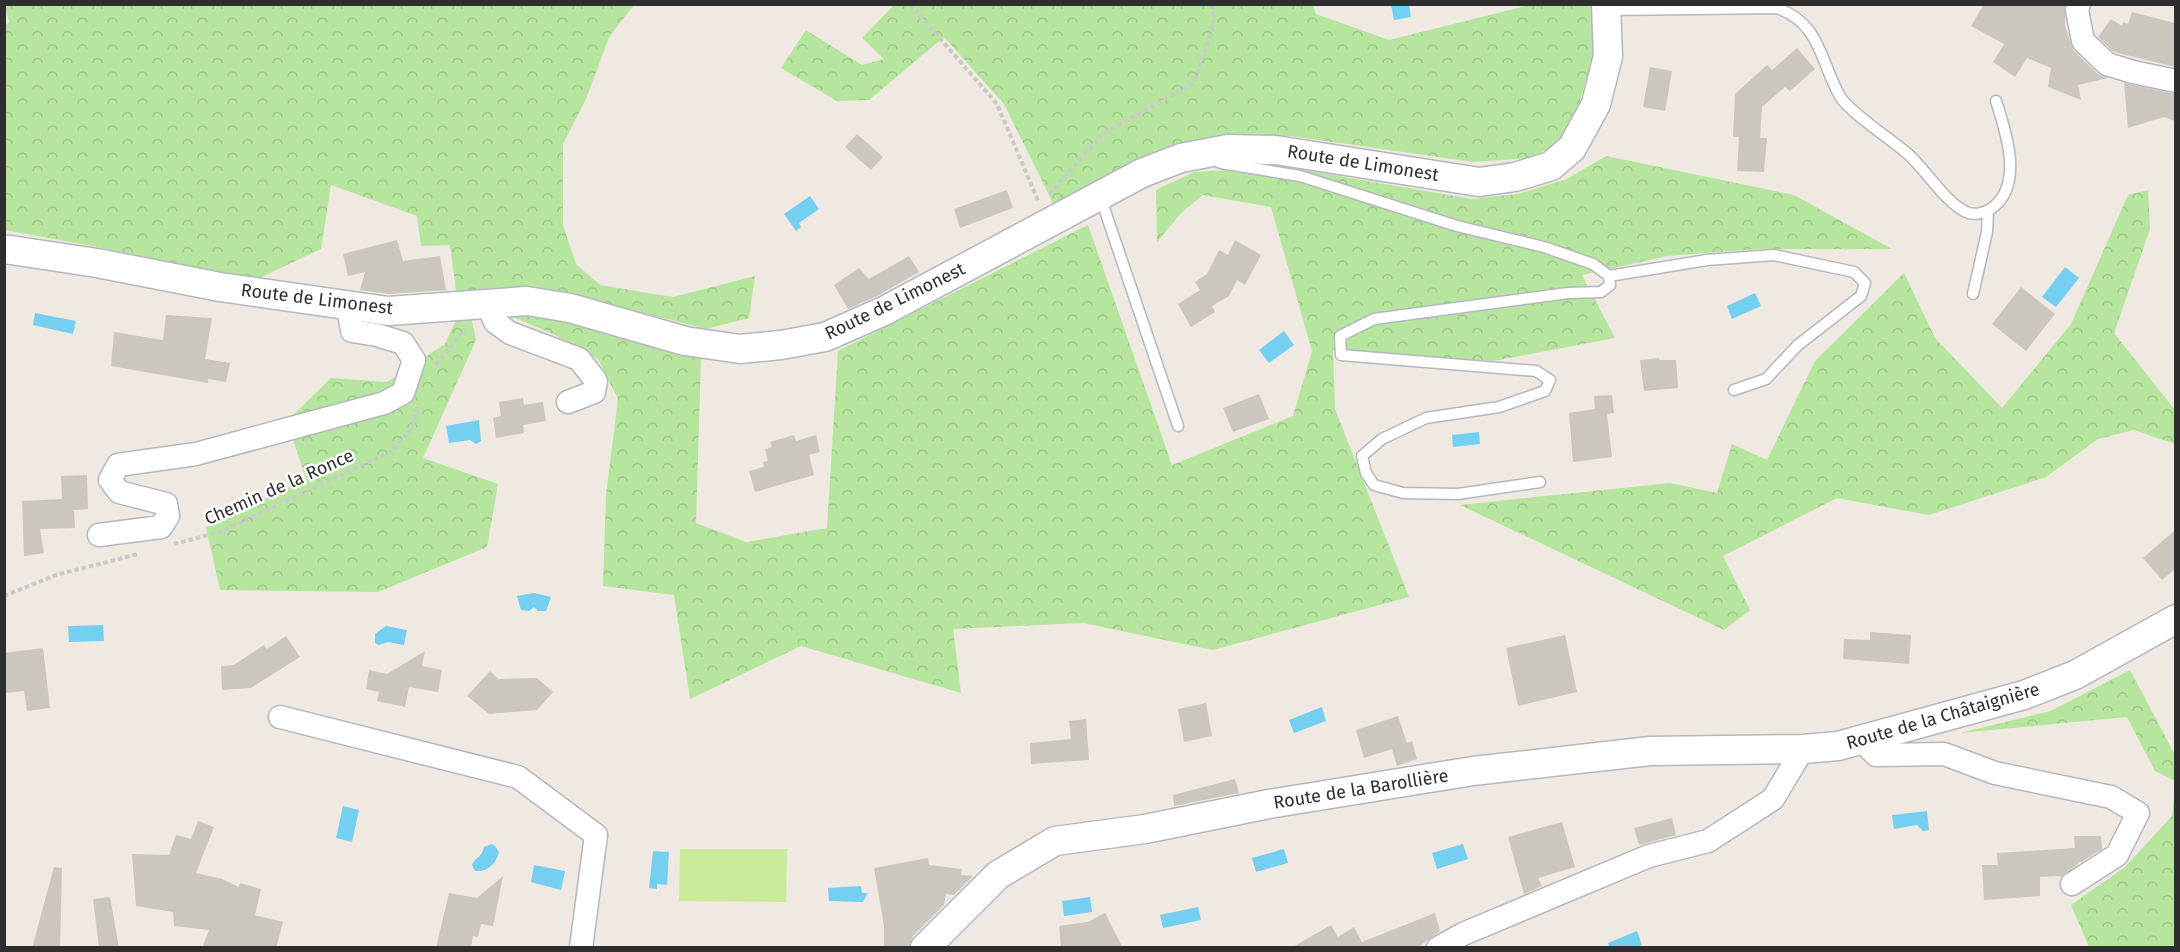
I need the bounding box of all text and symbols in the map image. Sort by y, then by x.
street label: Route de Limonest [1286,140,1441,186]
street label: Route de Limonest [821,257,969,344]
street label: Route de Limonest [240,279,395,319]
street label: Chemin de la Ronce [201,444,357,530]
street label: Route de la Châtaignière [1844,678,2042,754]
street label: Route de la Barollière [1272,764,1450,814]

